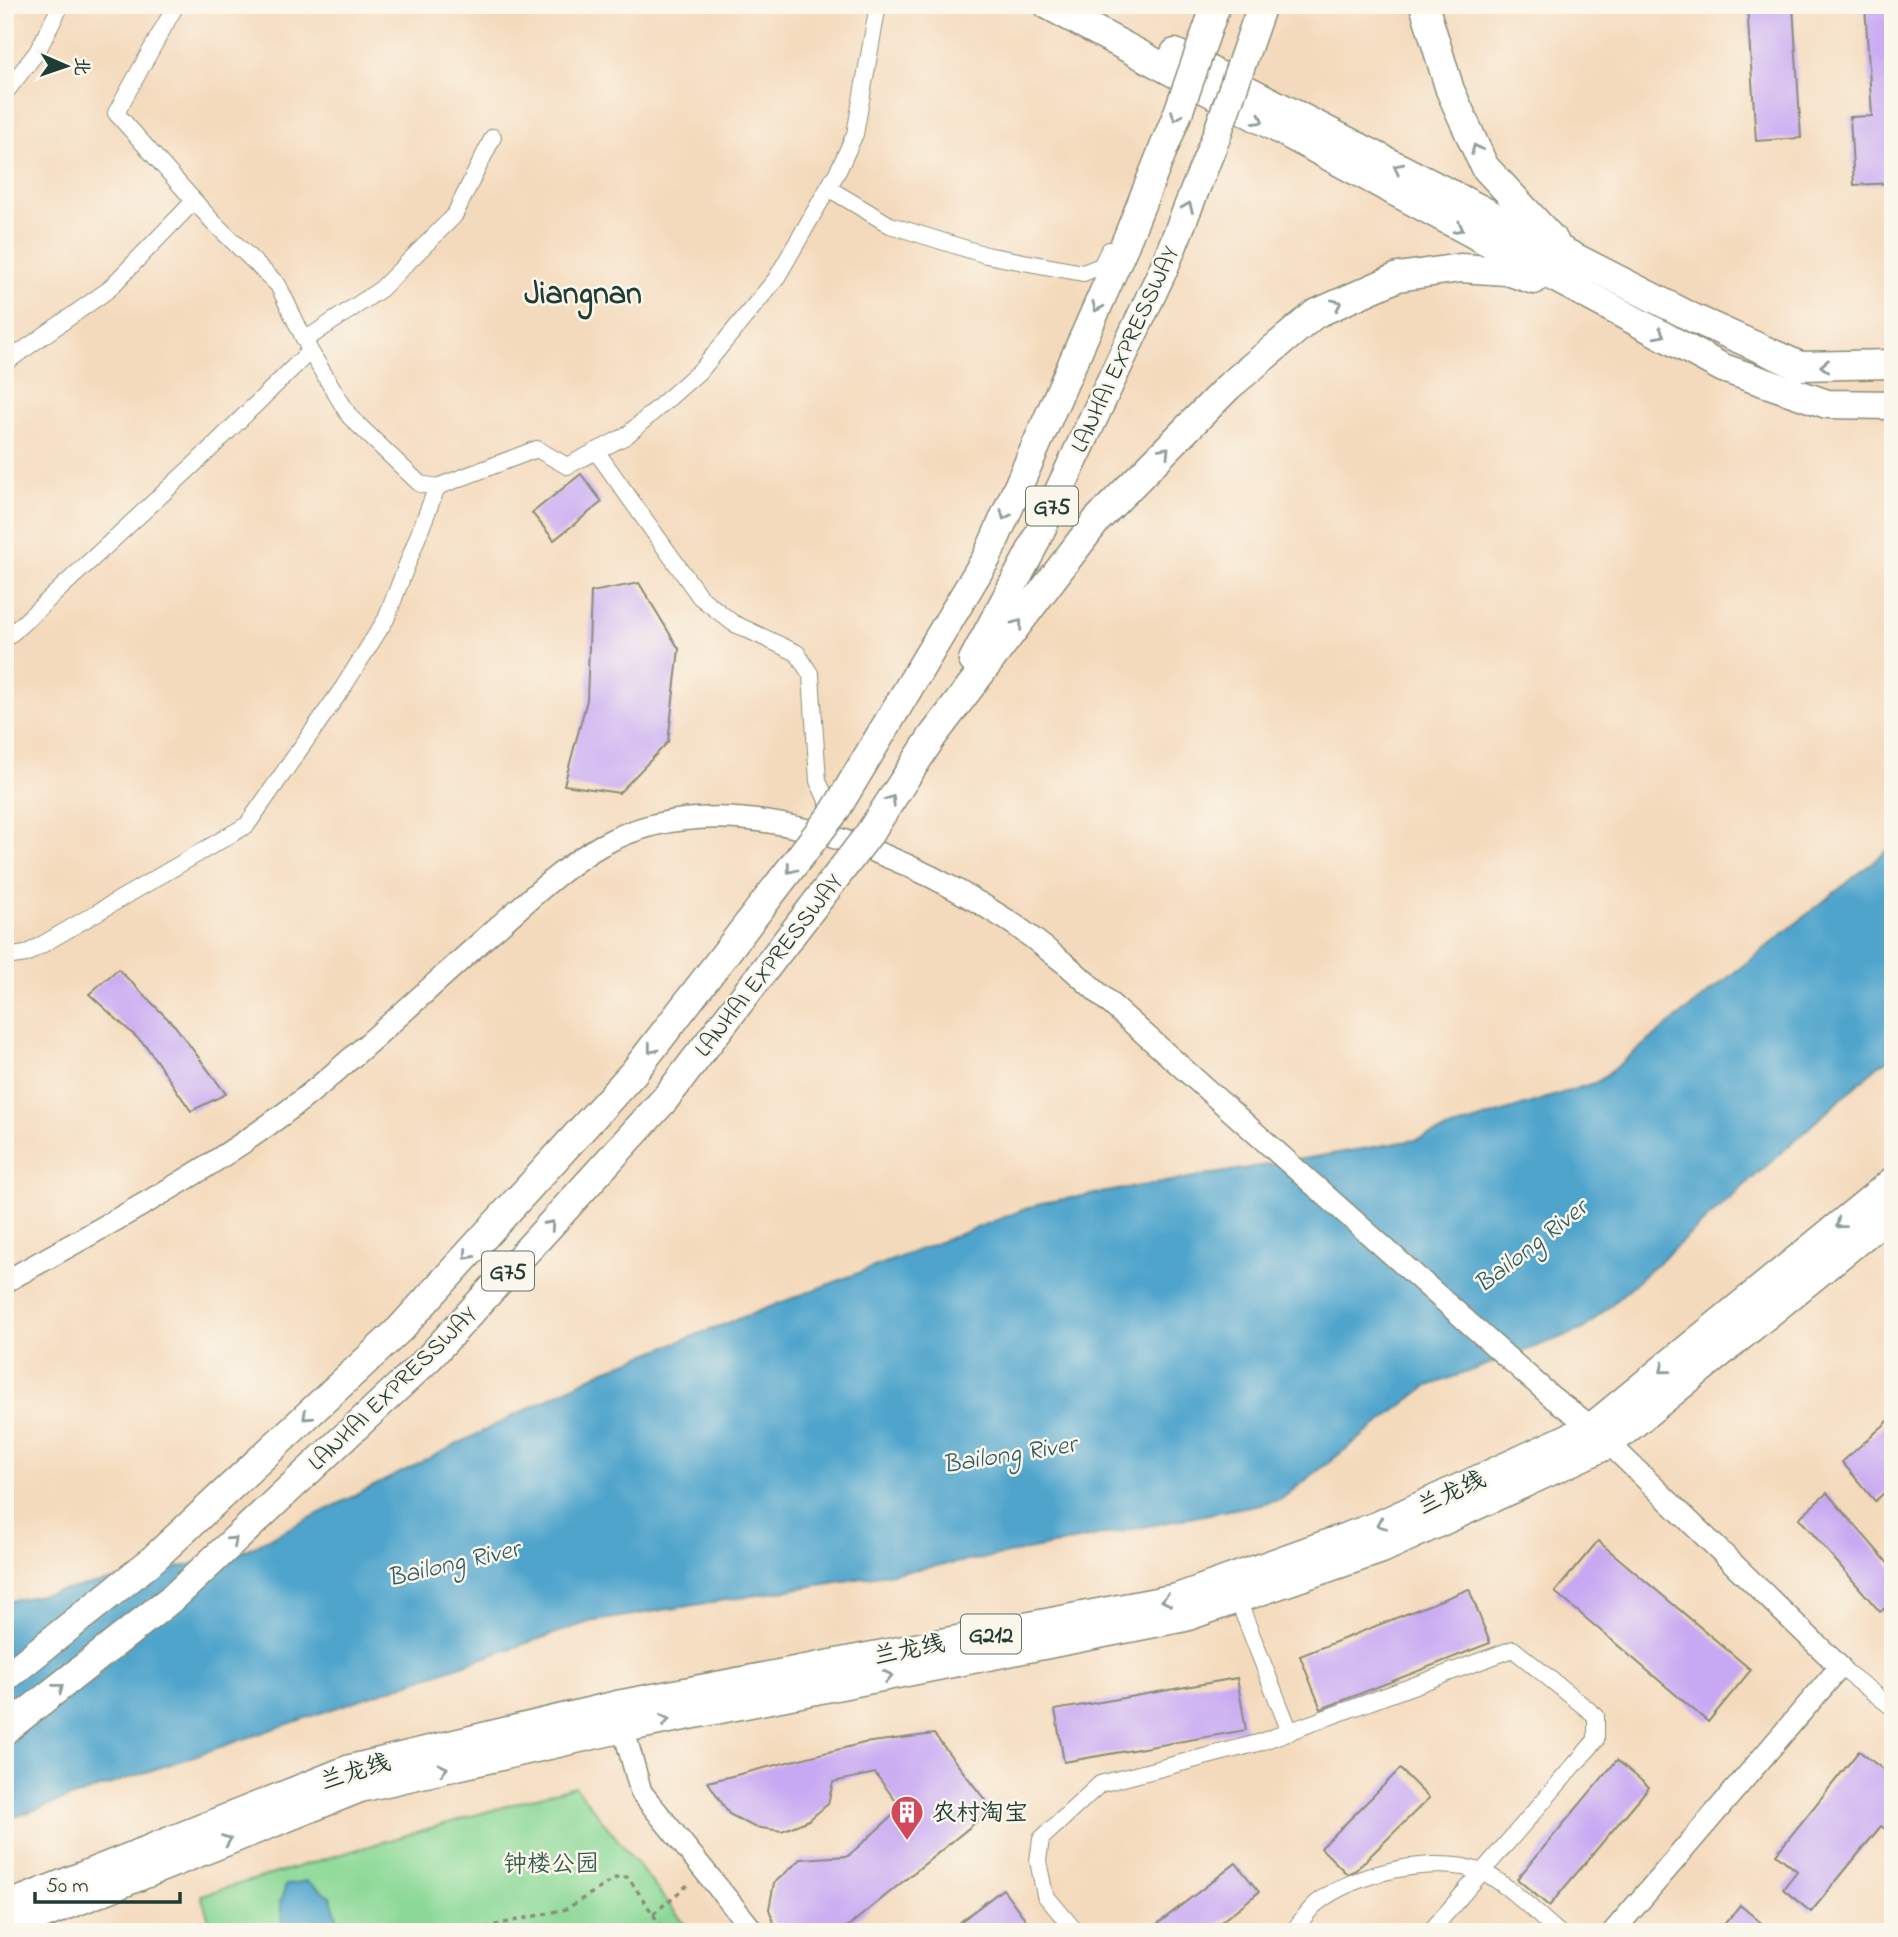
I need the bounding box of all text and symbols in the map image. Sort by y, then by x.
north arrow [32,32,102,102]
text: 北 [67,57,94,76]
one-way arrow [1171,109,1185,121]
one-way arrow [1251,112,1264,125]
one-way arrow [1470,144,1484,156]
one-way arrow [1393,163,1406,177]
one-way arrow [1179,201,1193,213]
one-way arrow [1452,220,1464,233]
street label: LANHAI EXPRESSWAY [1063,241,1189,459]
district label: Jiangnan [524,272,642,320]
one-way arrow [1330,298,1342,312]
one-way arrow [1091,299,1105,312]
one-way arrow [1653,326,1665,340]
one-way arrow [1819,358,1829,374]
one-way arrow [1156,446,1169,459]
road number: G75 [1026,486,1078,526]
one-way arrow [999,508,1013,520]
one-way arrow [1009,619,1022,632]
one-way arrow [883,795,895,808]
one-way arrow [787,861,800,873]
street label: LANHAI EXPRESSWAY [687,867,853,1066]
one-way arrow [648,1041,661,1054]
water label: Bailong River [1467,1189,1599,1304]
one-way arrow [1835,1216,1847,1229]
one-way arrow [541,1220,554,1233]
one-way arrow [463,1247,476,1260]
road number: G75 [482,1252,534,1290]
street label: LANHAI EXPRESSWAY [301,1299,486,1480]
one-way arrow [1659,1360,1672,1373]
one-way arrow [302,1407,315,1420]
water label: Bailong River [940,1426,1082,1485]
street label: 兰龙线 [1412,1463,1492,1525]
one-way arrow [1375,1516,1387,1530]
water label: Bailong River [384,1531,526,1599]
one-way arrow [225,1537,238,1550]
one-way arrow [1160,1592,1172,1607]
road number: G212 [961,1614,1021,1653]
street label: 兰龙线 [871,1627,948,1676]
one-way arrow [882,1669,894,1684]
one-way arrow [51,1683,63,1696]
one-way arrow [659,1713,671,1728]
street label: 兰龙线 [316,1746,395,1801]
one-way arrow [437,1763,449,1778]
building icon: 农村淘宝 [888,1793,926,1842]
place label: 农村淘宝 [932,1797,1028,1832]
one-way arrow [221,1835,233,1849]
park label: 钟楼公园 [503,1848,599,1883]
scale bar [35,1860,180,1904]
text: 50 m [46,1872,89,1902]

